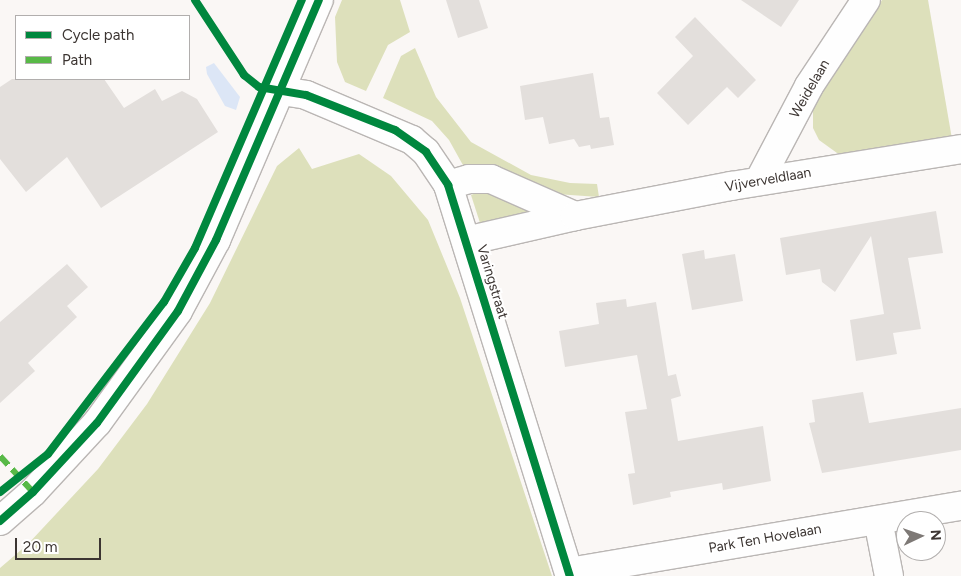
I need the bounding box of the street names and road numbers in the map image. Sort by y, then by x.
street label: Weidelaan [787,57,833,121]
street label: Vijverveldlaan [723,164,813,196]
street label: Varingstraat [473,243,511,321]
street label: Park Ten Hovelaan [707,521,823,557]

